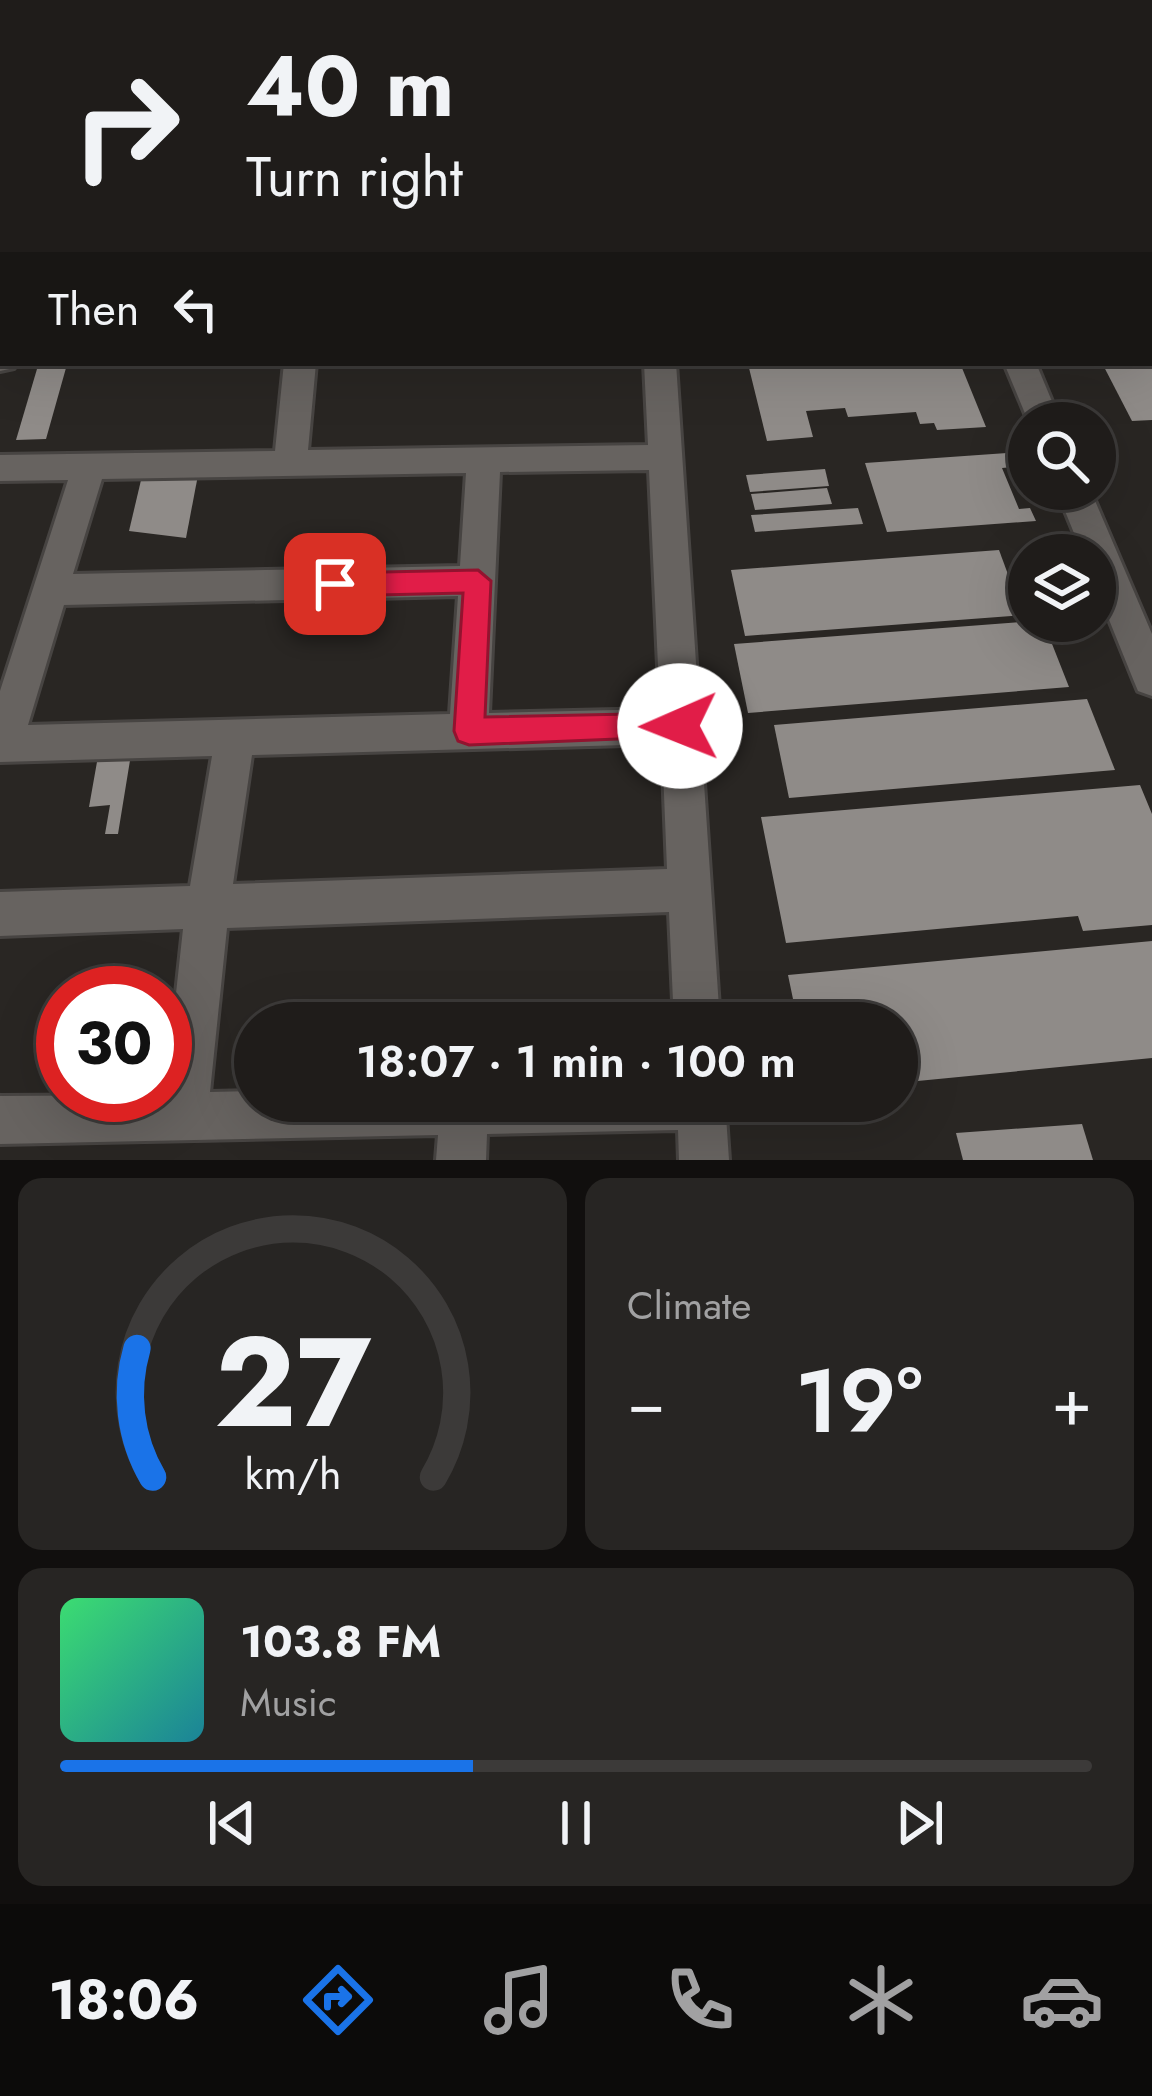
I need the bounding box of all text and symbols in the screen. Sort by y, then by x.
text: 40 m [246,26,454,148]
icon: right [48,48,204,204]
text: Turn right [246,138,463,216]
icon: left [163,276,229,342]
text: Then [48,277,139,342]
map controls [1008,402,1116,642]
button: search [1008,402,1116,510]
pin [284,533,386,635]
button: layers [1008,534,1116,642]
icon: arrive [302,551,368,617]
position arrow [617,663,743,789]
speed limit sign: 30 [36,966,192,1122]
text: 18:07 · 1 min · 100 m [356,1029,796,1094]
text: Climate [627,1277,751,1334]
text: 27 [214,1292,371,1473]
text: 19° [795,1336,923,1466]
text: − [627,1354,666,1450]
text: + [1051,1354,1092,1450]
text: km/h [244,1443,341,1505]
text: 103.8 FM [240,1609,441,1674]
text: Music [240,1674,337,1731]
icon: previous [199,1790,265,1856]
icon: pause [543,1790,609,1856]
icon: next [887,1790,953,1856]
icon: directions [296,1958,380,2042]
icon: music [477,1958,561,2042]
icon: phone [658,1958,742,2042]
icon: climate [839,1958,923,2042]
icon: car [1020,1958,1104,2042]
text: 18:06 [48,1961,199,2039]

